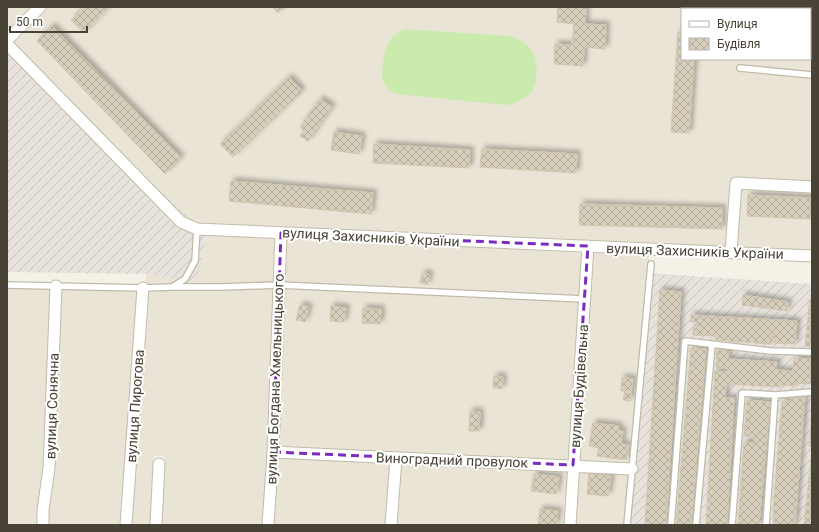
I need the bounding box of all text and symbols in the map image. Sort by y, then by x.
scale bar [10,8,87,34]
legend [681,8,811,60]
text: 50 m [16,15,43,29]
text: Вулиця [717,17,758,31]
text: Будівля [717,37,760,51]
street label: вулиця Захисників України [282,224,460,250]
street label: вулиця Захисників України [606,240,784,262]
street label: вулиця Богдана Хмельницького [263,273,287,485]
street label: вулиця Будівельна [567,324,591,448]
street label: вулиця Пирогова [123,349,147,463]
street label: вулиця Сонячна [42,353,62,459]
street label: Виноградний провулок [376,449,529,471]

